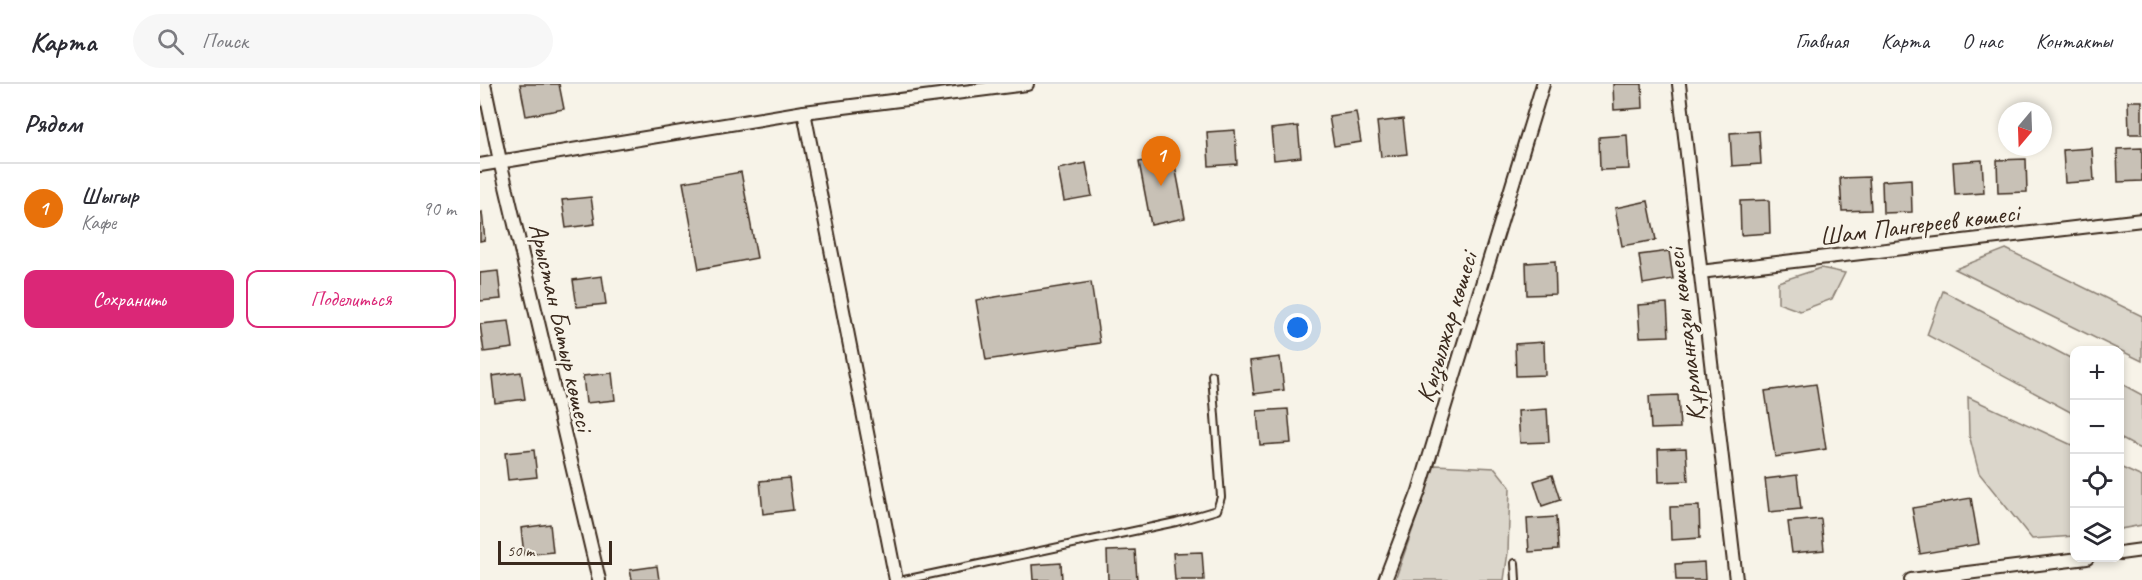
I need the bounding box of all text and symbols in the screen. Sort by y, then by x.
search box [133,14,553,68]
text: Карта [30,24,97,59]
icon: search [154,25,187,58]
text: Поиск [202,27,248,55]
text: Главная [1795,28,1848,54]
text: Карта [1881,28,1929,54]
text: О нас [1962,28,2003,54]
text: Контакты [2036,28,2112,54]
north arrow [1998,102,2052,156]
text: Рядом [24,107,82,140]
pin: 1 [1142,136,1180,186]
text: Шыгыр [81,182,138,210]
street label: Шам Пангереев көшесі [1817,195,2024,253]
text: 1 [39,196,48,221]
text: 90 m [422,196,456,221]
text: Кафе [81,210,116,235]
street label: Арыстан Батыр көшесі [522,220,602,437]
street label: Құрманғазы көшесі [1658,243,1714,424]
street label: Қызылжар көшесі [1408,245,1487,407]
button: Сохранить [24,270,234,328]
button: Поделиться [246,270,456,328]
your location [1283,313,1312,342]
map controls [2070,346,2124,562]
button: + [2070,346,2124,400]
button: − [2070,400,2124,454]
button: locate [2070,454,2124,508]
button: layers [2070,508,2124,562]
scale bar [498,538,612,566]
text: 50 m [507,541,534,561]

